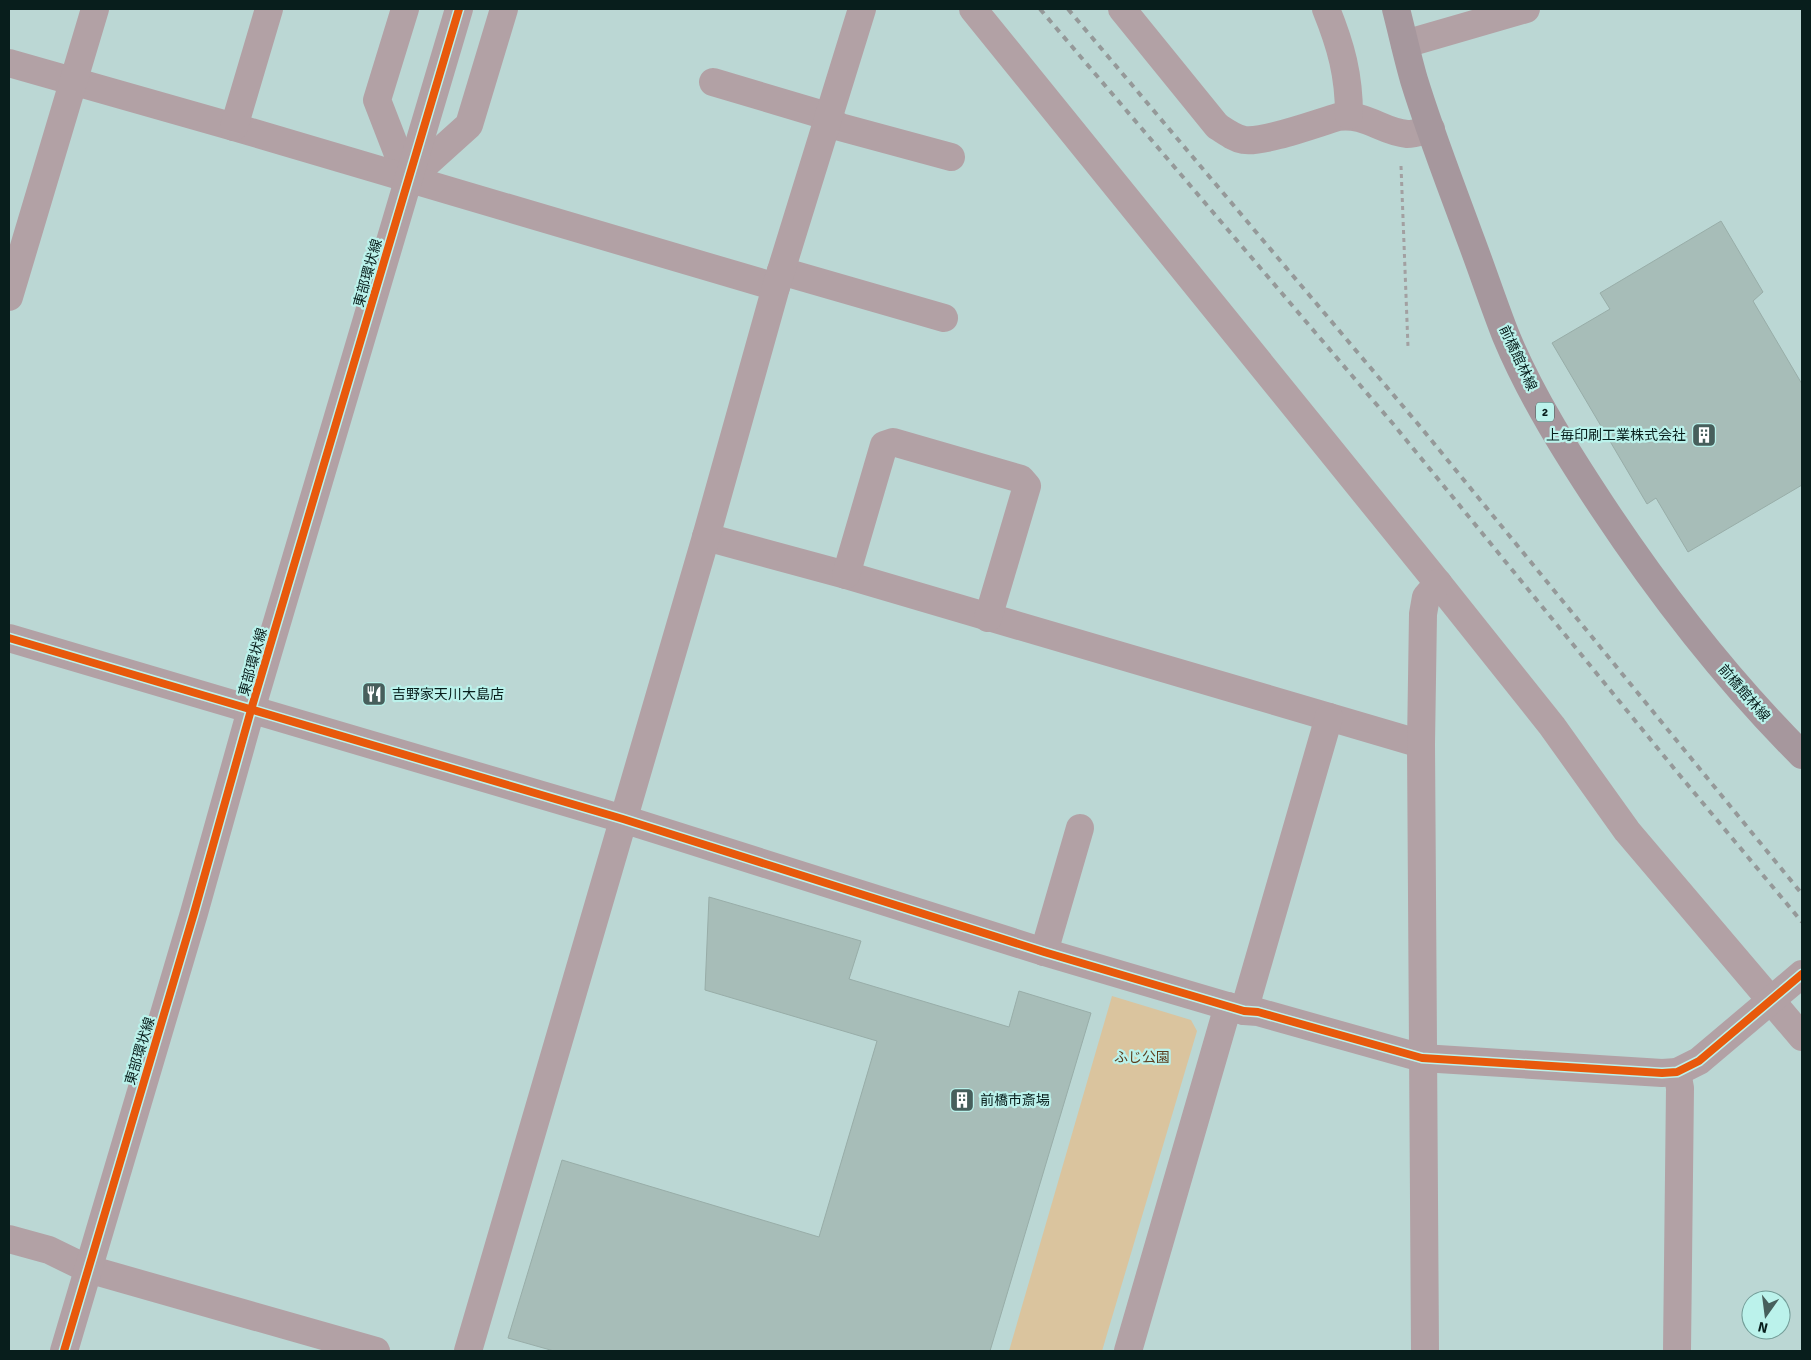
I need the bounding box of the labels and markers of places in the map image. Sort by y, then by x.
building icon: 上毎印刷工業株式会社 [1691,422,1717,448]
place label: 上毎印刷工業株式会社 [1546,427,1686,444]
restaurant icon: 吉野家天川大島店 [361,681,387,707]
place label: 吉野家天川大島店 [392,686,504,703]
building icon: 前橋市斎場 [949,1087,975,1113]
place label: 前橋市斎場 [980,1092,1050,1109]

